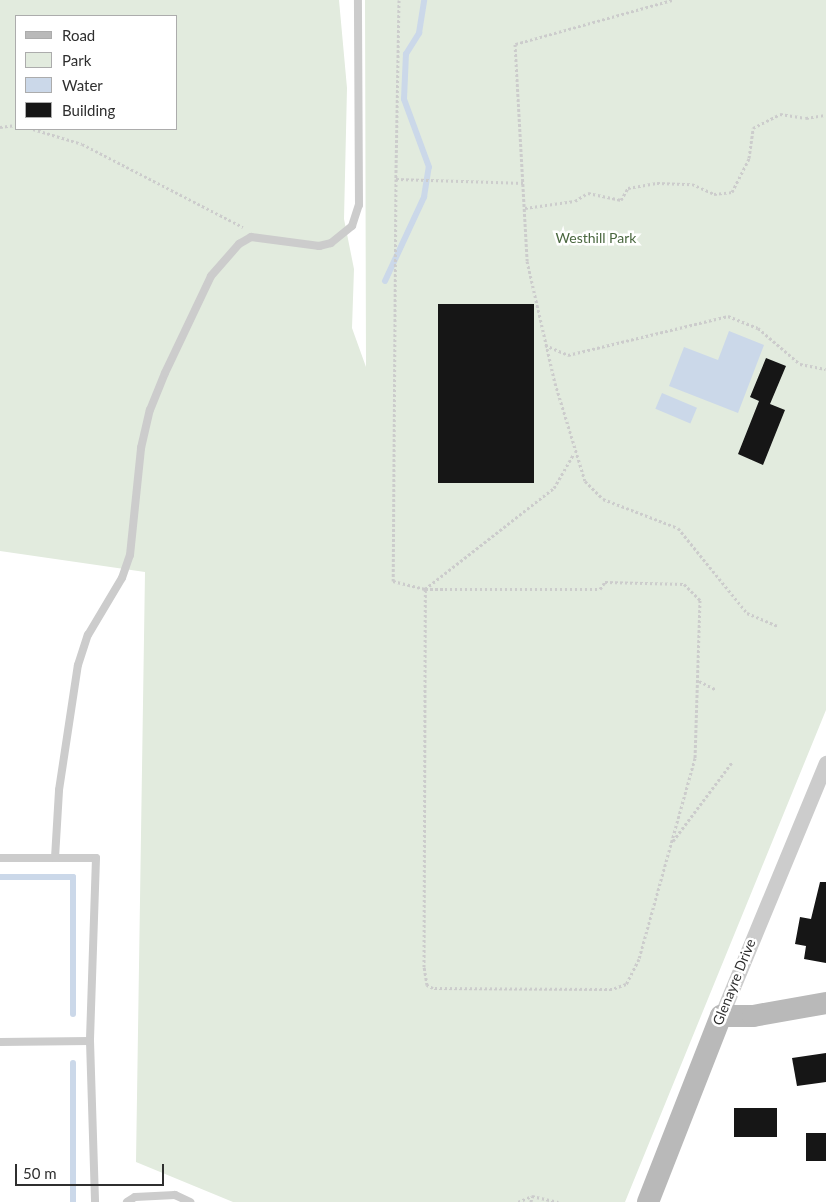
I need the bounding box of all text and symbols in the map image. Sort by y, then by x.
legend [15,15,178,130]
text: Road [62,26,95,44]
text: Park [62,51,91,69]
text: Water [62,76,103,94]
text: Building [62,101,115,119]
park label: Westhill Park [556,230,636,246]
street label: Glenayre Drive [709,936,759,1028]
scale bar [18,1154,166,1186]
text: 50 m [23,1164,57,1182]

